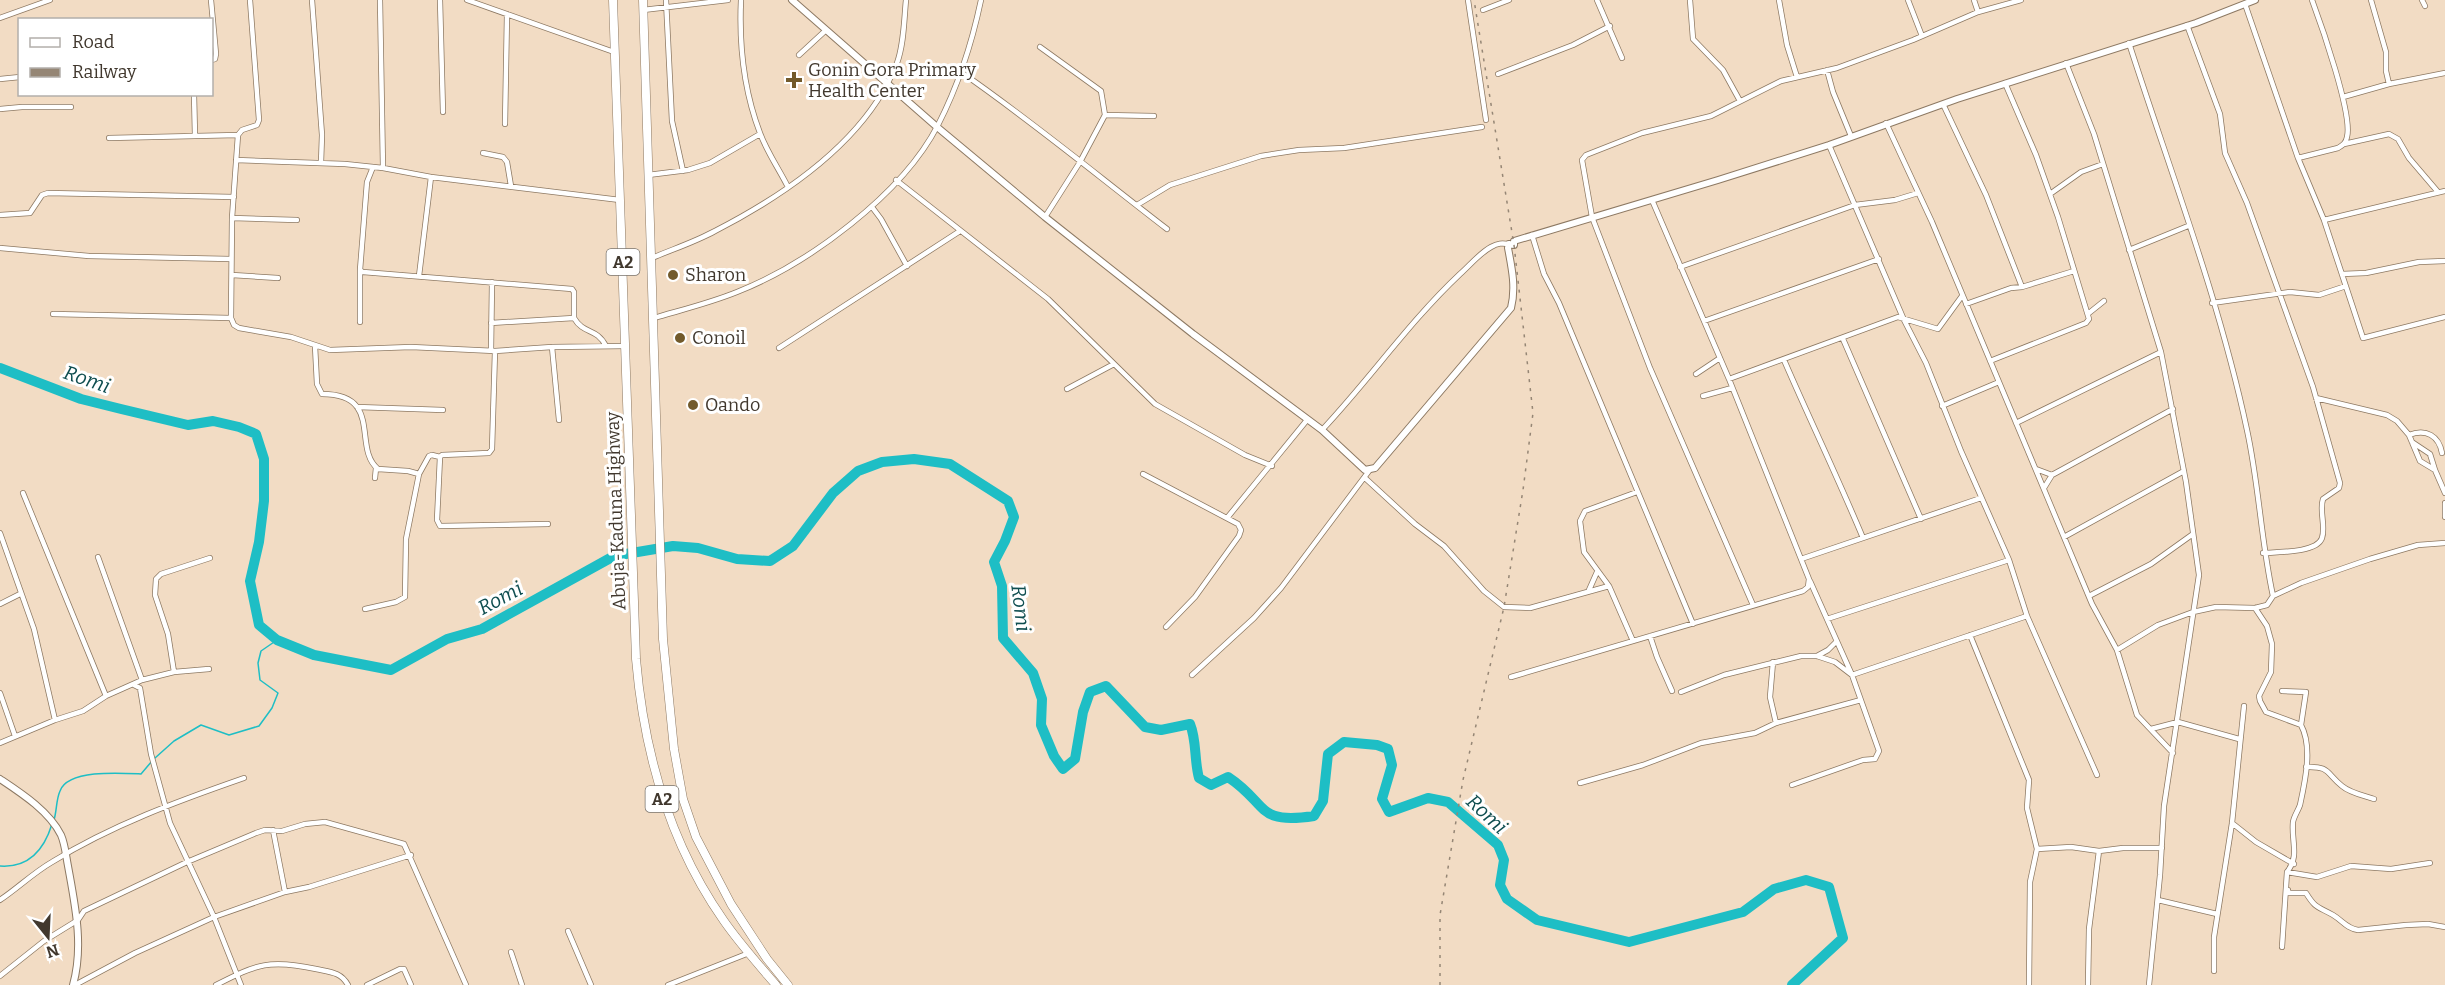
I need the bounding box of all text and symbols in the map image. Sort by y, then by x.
legend [18,18,213,96]
text: Road [72,31,115,53]
place label: Gonin Gora Primary Health Center [808,59,977,102]
text: Railway [72,61,137,83]
marker: Gonin Gora Primary Health Center [785,71,803,89]
road number: A2 [606,249,640,275]
place label: Sharon [685,264,747,286]
marker: Sharon [666,268,680,282]
place label: Conoil [692,327,746,349]
marker: Conoil [673,331,687,345]
water label: Romi [61,360,114,398]
place label: Oando [705,394,760,416]
marker: Oando [686,398,700,412]
street label: Abuja-Kaduna Highway [602,411,630,611]
water label: Romi [473,576,527,620]
water label: Romi [1006,583,1036,633]
road number: A2 [646,786,678,812]
water label: Romi [1462,789,1513,839]
north arrow [18,907,78,967]
text: N [44,940,61,962]

